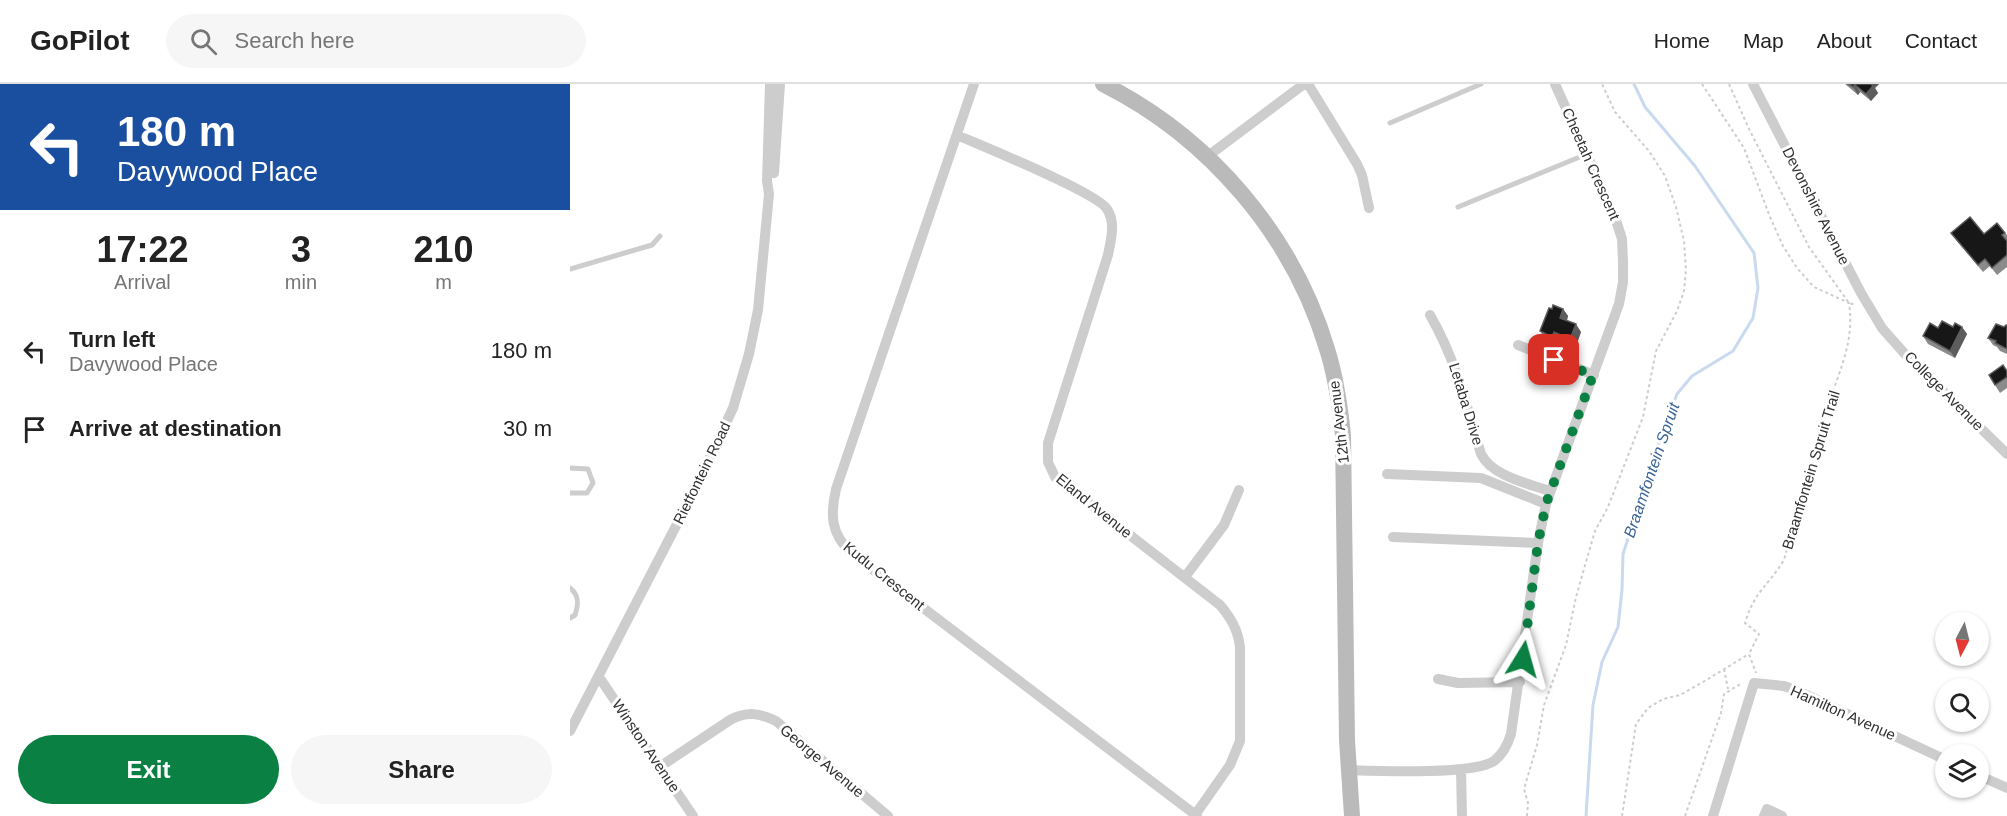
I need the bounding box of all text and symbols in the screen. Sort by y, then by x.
search box [166,14,586,68]
text: GoPilot [30,25,130,56]
icon: search [187,25,220,58]
text: Search here [235,28,354,53]
text: Home [1654,29,1710,52]
text: Map [1743,29,1784,52]
text: About [1817,29,1872,52]
text: Contact [1905,29,1977,52]
street label: Cheetah Crescent [1559,105,1624,223]
icon: left [18,108,96,186]
text: 180 m [117,108,236,155]
street label: Devonshire Avenue [1779,144,1853,267]
text: Davywood Place [117,157,318,187]
text: 17:22 [96,229,188,270]
text: 3 [291,229,311,270]
text: 210 [413,229,474,270]
text: Arrival [114,271,171,293]
text: min [285,271,317,293]
text: m [435,271,452,293]
text: Turn left [69,327,155,352]
pin [1528,334,1579,385]
icon: left [18,335,51,368]
text: 180 m [491,338,552,363]
icon: arrive [1537,343,1570,376]
street label: College Avenue [1901,348,1987,434]
text: Davywood Place [69,353,218,375]
street label: Letaba Drive [1446,361,1487,447]
street label: 12th Avenue [1325,380,1352,464]
street label: Braamfontein Spruit Trail [1778,388,1843,551]
water label: Braamfontein Spruit [1620,400,1683,540]
icon: arrive [18,413,51,446]
text: Arrive at destination [69,416,282,441]
text: 30 m [503,416,552,441]
street label: Rietfontein Road [669,419,734,527]
street label: Eland Avenue [1053,470,1136,541]
street label: Kudu Crescent [840,538,929,614]
north arrow [1935,612,1989,666]
map controls [1935,612,1989,798]
position arrow [1491,627,1555,691]
button: search [1935,678,1989,732]
street label: Hamilton Avenue [1788,682,1898,743]
street label: Winston Avenue [609,696,684,795]
street label: George Avenue [777,721,868,801]
button: Exit [18,735,279,804]
button: Share [291,735,552,804]
button: layers [1935,744,1989,798]

